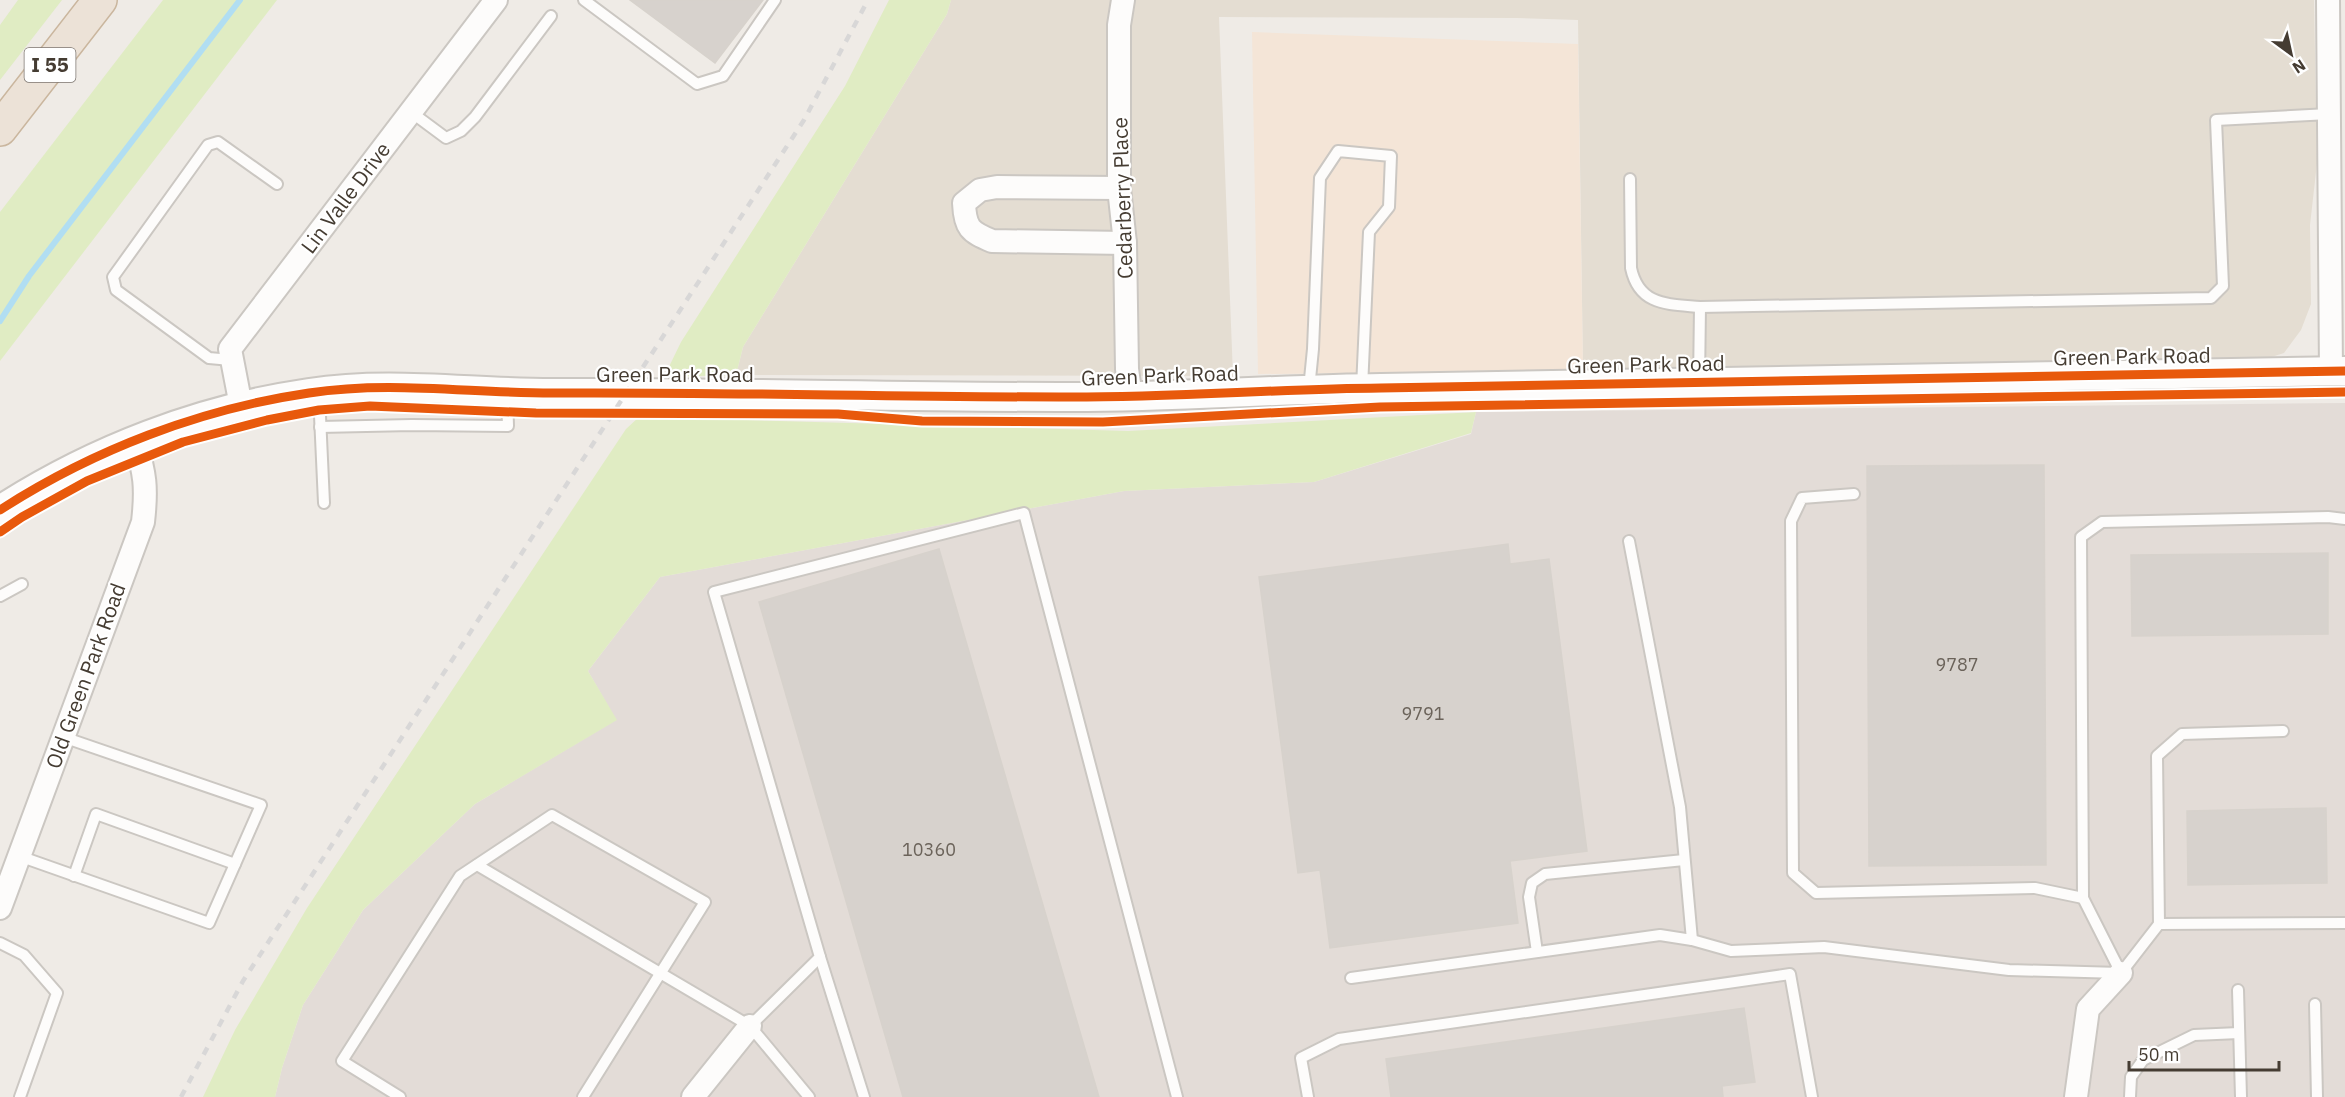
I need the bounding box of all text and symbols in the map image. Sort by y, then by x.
north arrow [2261,24,2321,84]
road number: I 55 [25,48,76,82]
text: N [2289,55,2309,78]
street label: Cedarberry Place [1105,117,1139,280]
street label: Lin Valle Drive [294,136,396,259]
street label: Green Park Road [2053,341,2211,371]
street label: Green Park Road [1567,349,1725,379]
street label: Green Park Road [1081,358,1239,392]
street label: Green Park Road [596,360,754,388]
street label: Old Green Park Road [38,579,132,772]
house number: 9787 [1935,653,1979,676]
house number: 9791 [1401,702,1445,725]
house number: 10360 [902,838,956,861]
scale bar [2129,1034,2279,1072]
text: 50 m [2138,1043,2180,1066]

